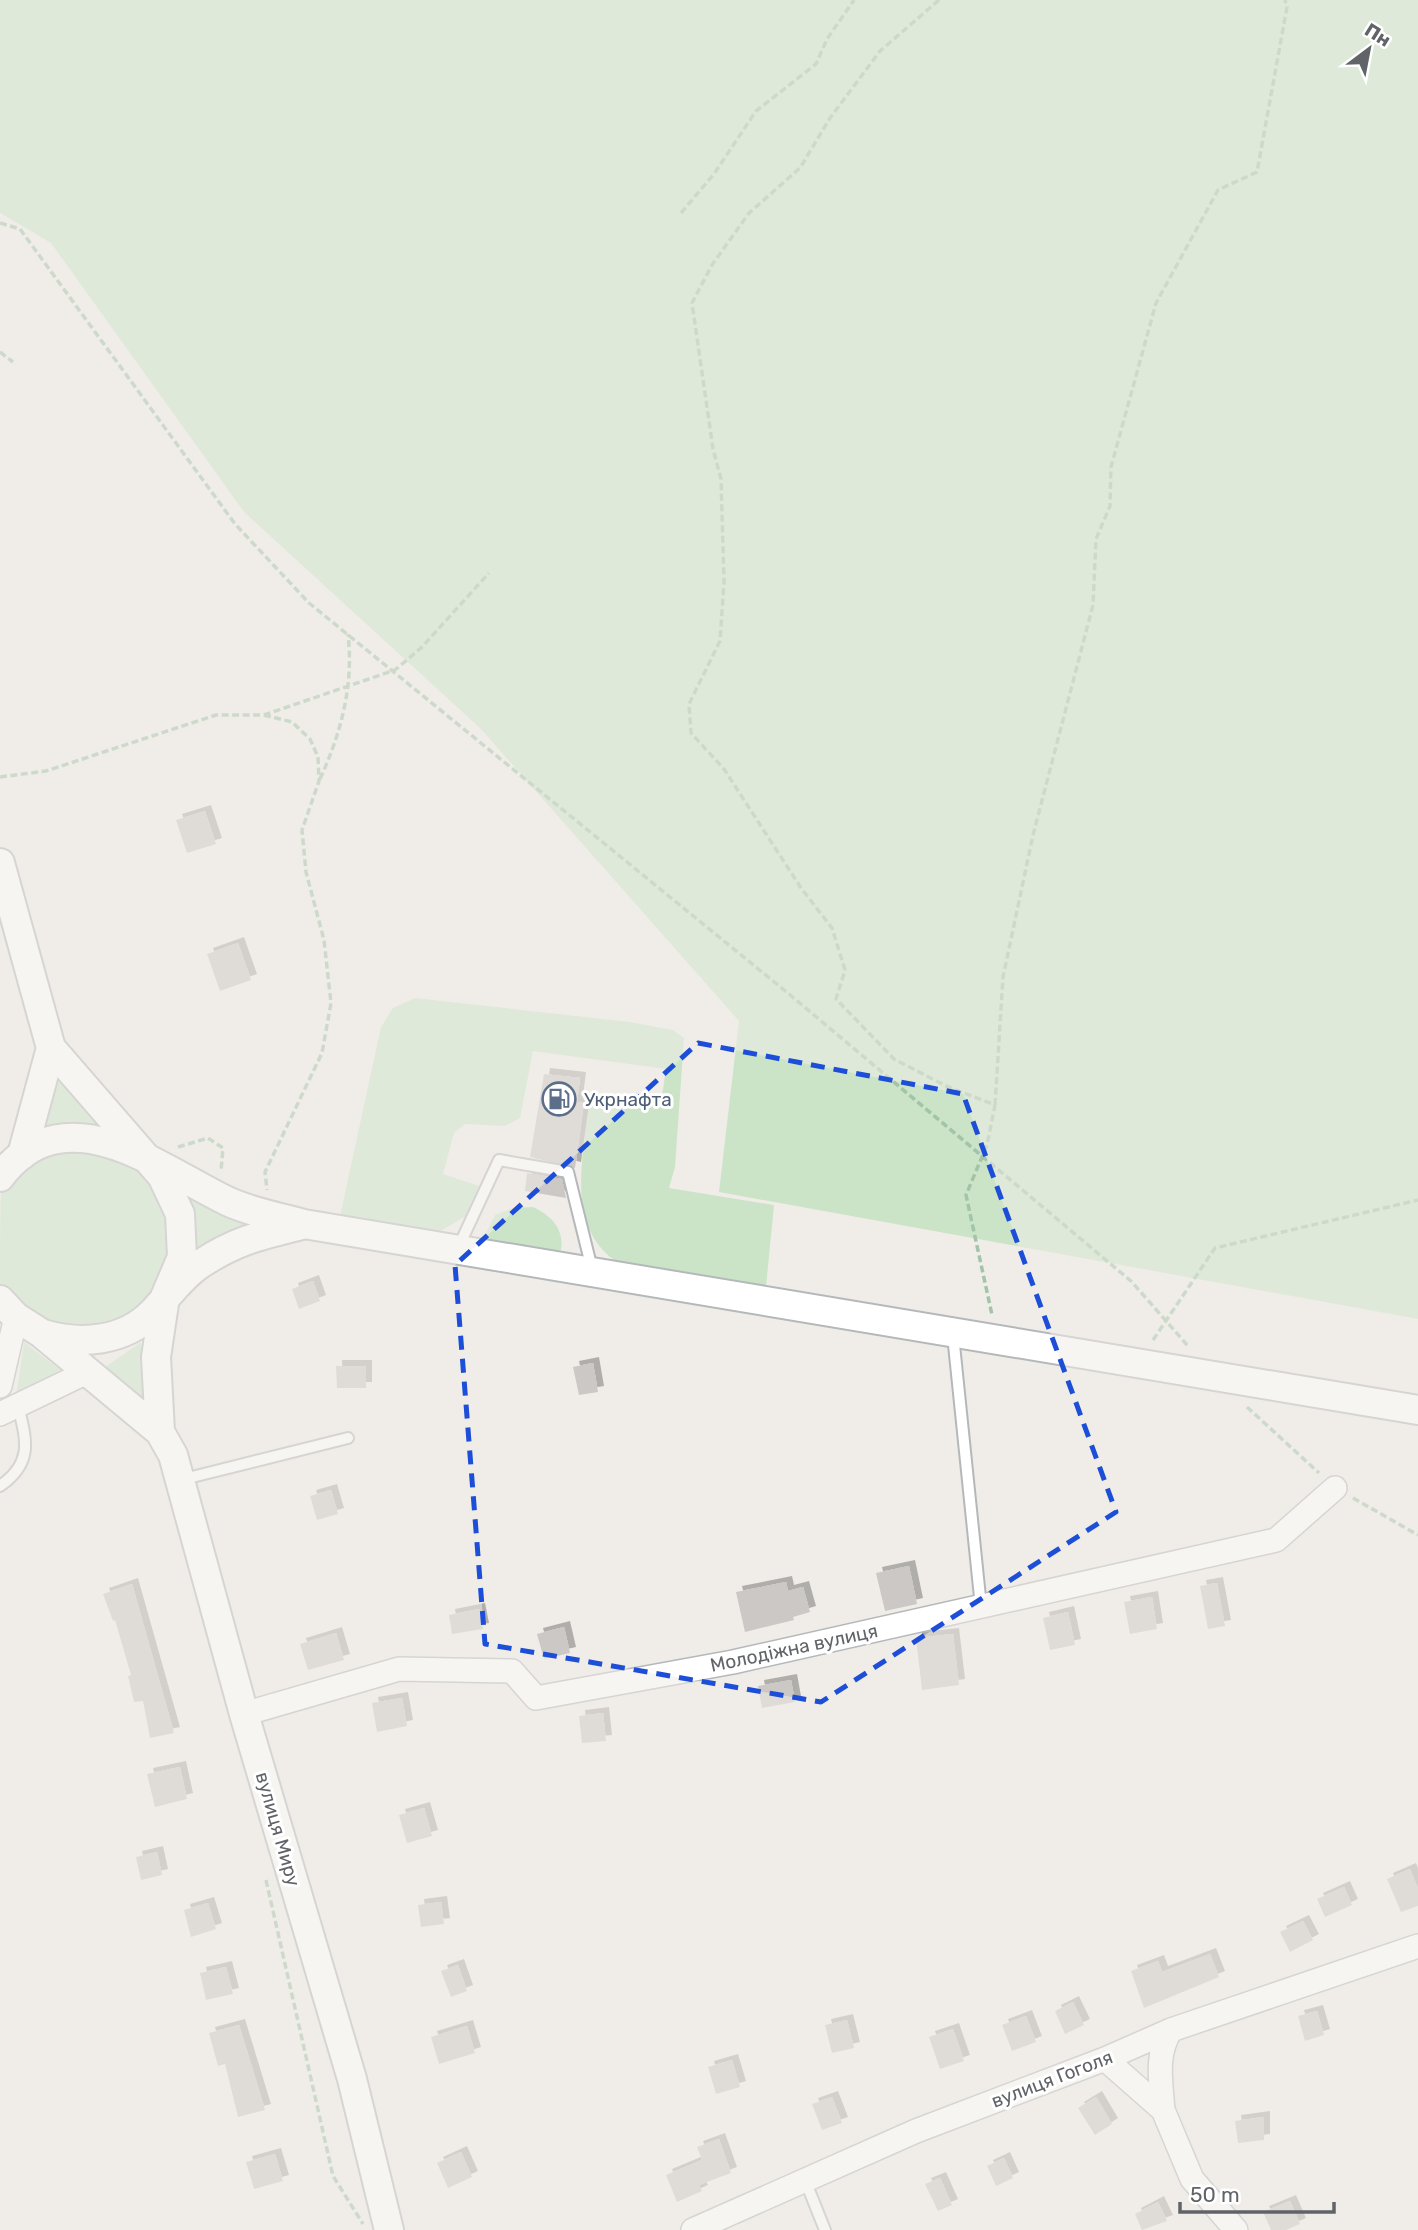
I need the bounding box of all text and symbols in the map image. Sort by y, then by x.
north arrow [1334,14,1404,84]
text: Пн [1361,18,1395,52]
fuel station icon: Укрнафта [540,1080,578,1118]
place label: Укрнафта [584,1088,672,1111]
street label: Молодіжна вулиця [708,1619,880,1677]
street label: вулиця Миру [251,1769,305,1889]
street label: вулиця Гоголя [988,2045,1116,2113]
scale bar [1180,2170,1334,2214]
text: 50 m [1190,2182,1240,2207]

